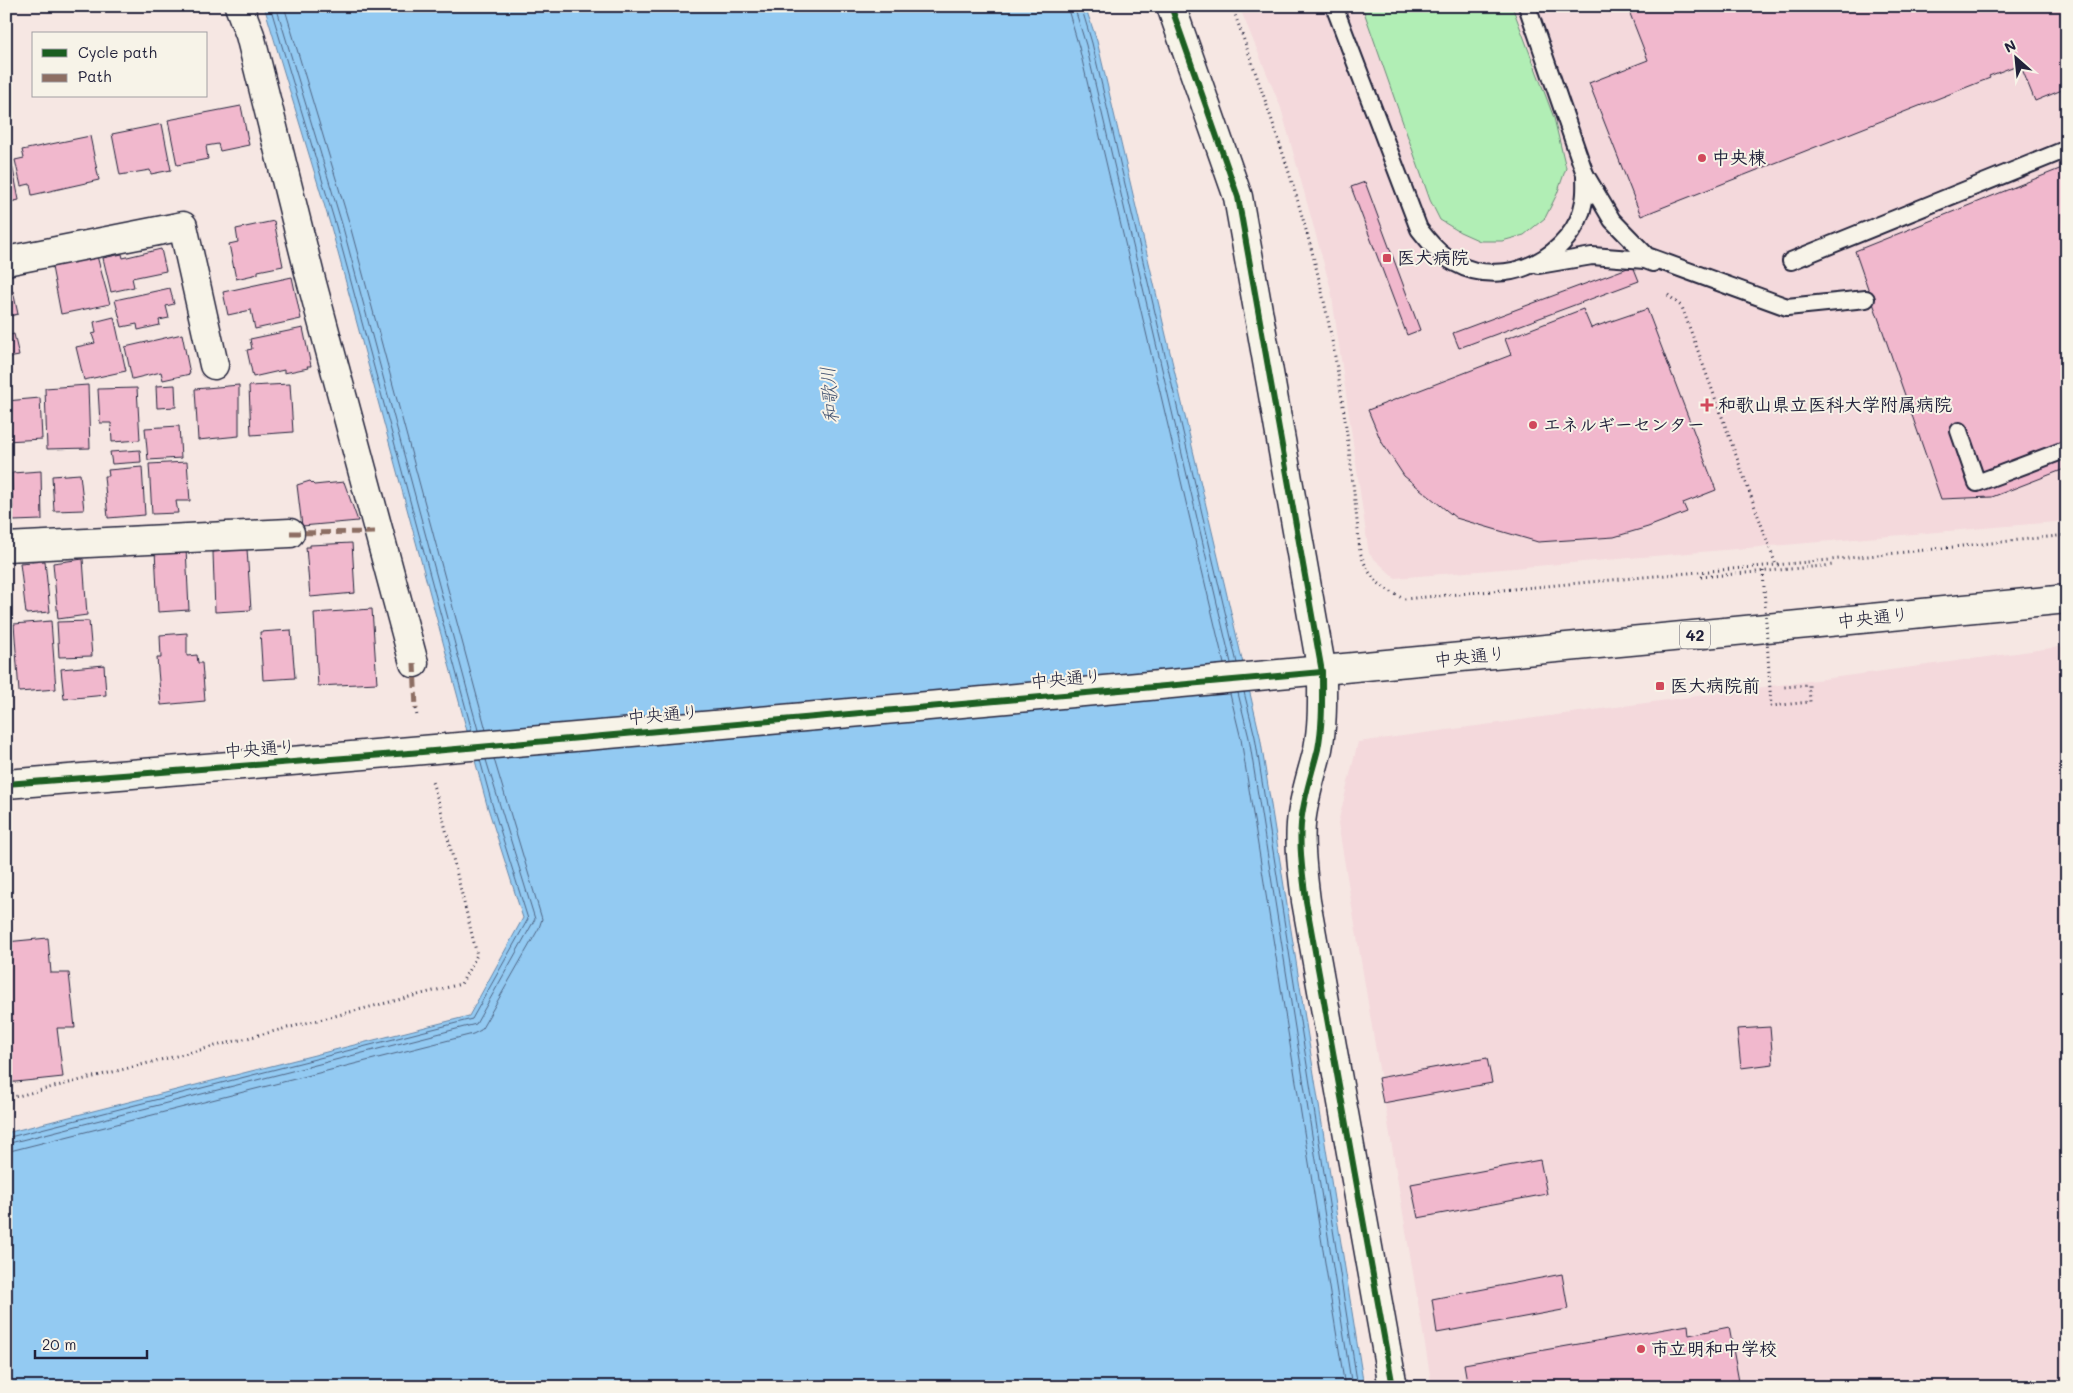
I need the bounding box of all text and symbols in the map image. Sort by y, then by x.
legend [32,32,208,98]
north arrow [1990,32,2040,82]
text: N [2001,35,2019,57]
text: Cycle path [78,42,157,62]
text: Path [78,66,112,86]
place label: 中央棟 [1712,145,1766,169]
marker: 中央棟 [1696,152,1708,164]
place label: 医大病院 [1397,245,1469,269]
marker: 医大病院 [1381,252,1393,264]
water label: 和歌川 [814,366,843,424]
place label: 和歌山県立医科大学附属病院 [1718,392,1952,416]
marker: 和歌山県立医科大学附属病院 [1700,398,1714,412]
place label: エネルギーセンター [1543,412,1705,436]
marker: エネルギーセンター [1527,419,1539,431]
street label: 中央通り [1836,601,1910,633]
road number: 42 [1680,622,1710,648]
street label: 中央通り [1433,640,1507,672]
street label: 中央通り [1029,663,1103,693]
place label: 医大病院前 [1670,673,1760,697]
marker: 医大病院前 [1654,680,1666,692]
street label: 中央通り [626,699,700,729]
street label: 中央通り [223,734,297,762]
scale bar [35,1328,148,1360]
text: 20 m [42,1334,76,1354]
place label: 市立明和中学校 [1651,1336,1777,1360]
marker: 市立明和中学校 [1635,1343,1647,1355]

